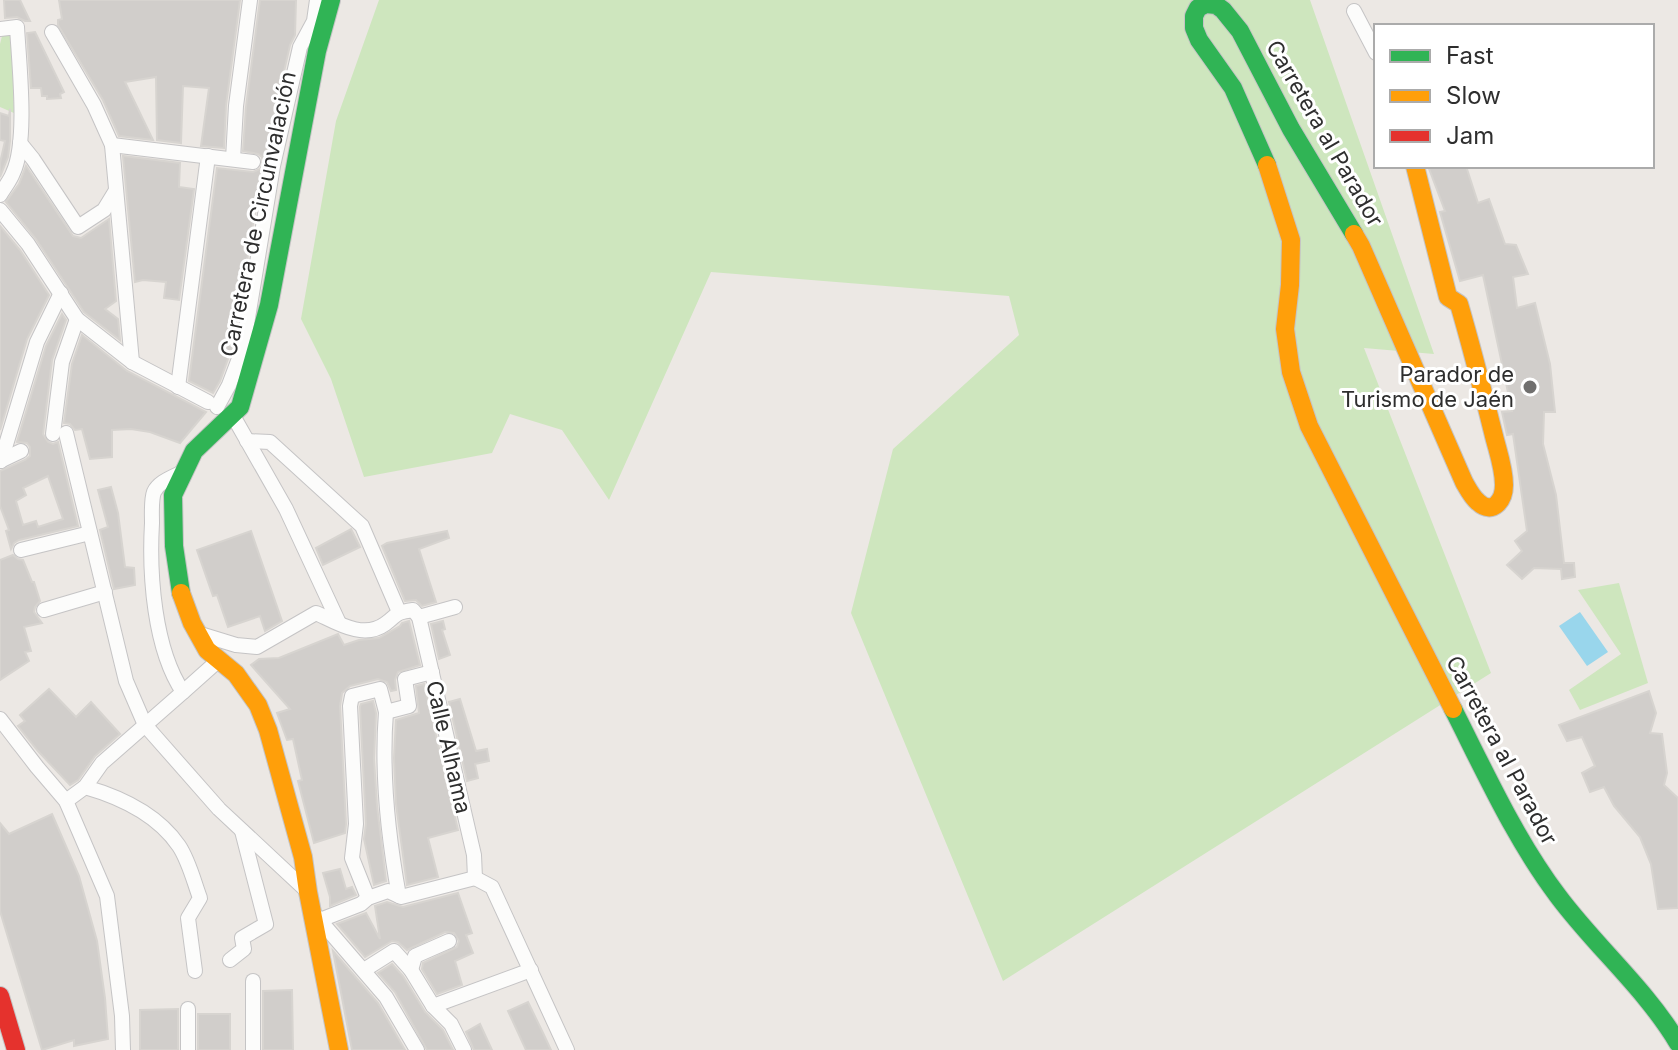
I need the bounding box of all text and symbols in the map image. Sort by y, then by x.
legend [1374,24,1654,168]
street label: Carretera al Parador [1261,35,1389,231]
text: Fast [1446,41,1494,70]
street label: Carretera de Circunvalación [215,69,301,359]
text: Slow [1446,81,1501,110]
text: Jam [1446,121,1494,150]
place label: Parador de Turismo de Jaén [1341,361,1514,412]
marker: Parador de Turismo de Jaén [1521,378,1539,396]
street label: Carretera al Parador [1441,651,1563,849]
street label: Calle Alhama [421,678,477,816]

